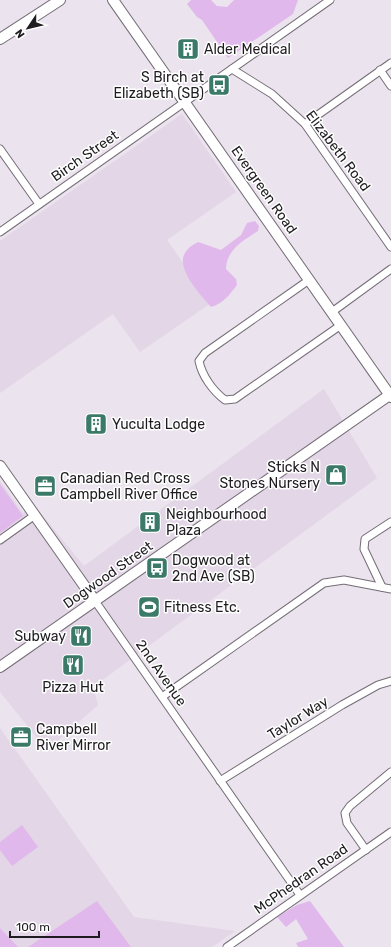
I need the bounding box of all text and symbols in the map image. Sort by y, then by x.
north arrow [8,8,48,48]
text: N [13,26,28,40]
building icon: Alder Medical [175,36,201,62]
place label: Alder Medical [204,41,291,58]
place label: S Birch at Elizabeth (SB) [113,69,205,102]
bus stop icon: S Birch at Elizabeth (SB) [206,72,232,98]
street label: Elizabeth Road [302,107,374,195]
street label: Birch Street [48,126,122,185]
street label: Evergreen Road [227,143,301,237]
building icon: Yuculta Lodge [83,411,109,437]
place label: Yuculta Lodge [112,416,205,433]
place label: Sticks N Stones Nursery [219,459,320,492]
shop icon: Sticks N Stones Nursery [323,462,349,488]
place label: Canadian Red Cross Campbell River Office [60,470,198,503]
office icon: Canadian Red Cross Campbell River Office [32,473,58,499]
place label: Neighbourhood Plaza [166,506,267,539]
building icon: Neighbourhood Plaza [137,509,163,535]
street label: Dogwood Street [60,538,156,612]
place label: Dogwood at 2nd Ave (SB) [172,552,255,585]
bus stop icon: Dogwood at 2nd Ave (SB) [144,555,170,581]
sports icon: Fitness Etc. [136,594,162,620]
place label: Fitness Etc. [164,599,240,616]
restaurant icon: Subway [68,623,94,649]
place label: Subway [14,628,66,645]
street label: 2nd Avenue [132,637,190,710]
restaurant icon: Pizza Hut [60,652,86,678]
place label: Pizza Hut [42,679,104,696]
street label: Taylor Way [265,693,332,743]
place label: Campbell River Mirror [36,721,111,754]
office icon: Campbell River Mirror [8,724,34,750]
street label: McPhedran Road [251,840,351,918]
scale bar [10,913,99,939]
text: 100 m [16,920,50,934]

